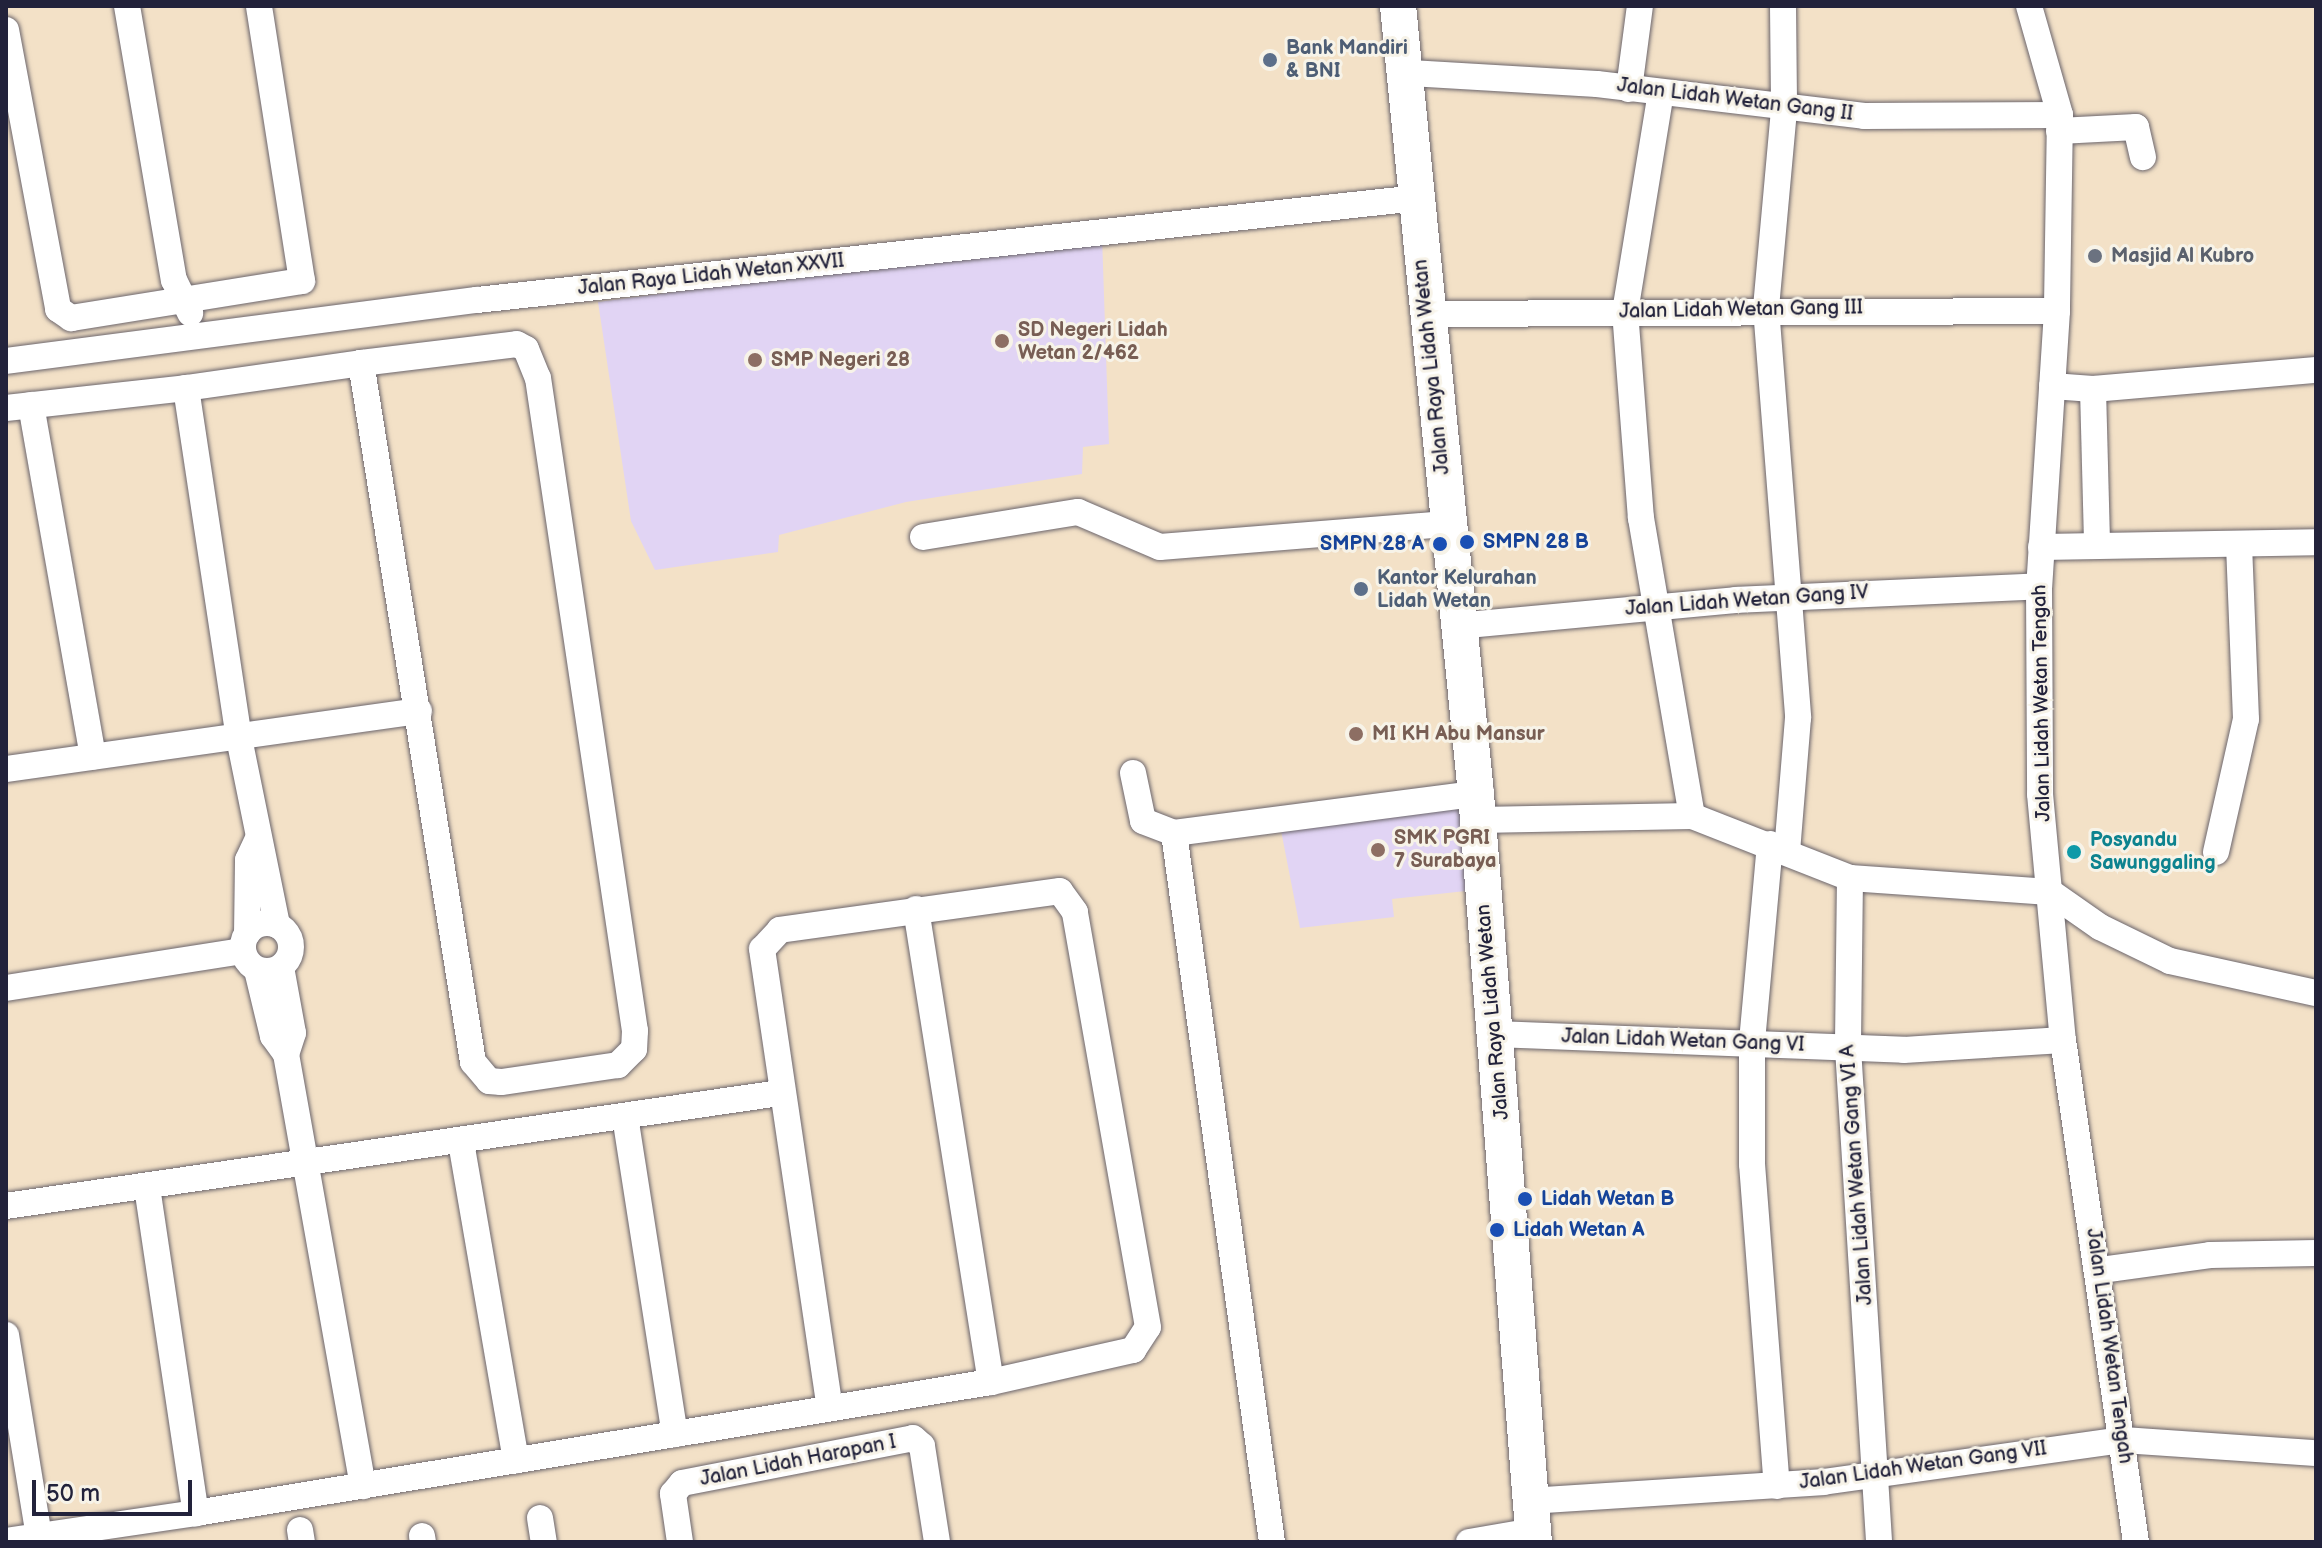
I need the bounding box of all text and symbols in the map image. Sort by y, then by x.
place label: Bank Mandiri & BNI [1286,36,1408,83]
marker: Bank Mandiri & BNI [1261,51,1279,69]
street label: Jalan Lidah Wetan Gang II [1615,74,1855,126]
place label: Masjid Al Kubro [2111,244,2254,268]
marker: Masjid Al Kubro [2086,247,2104,265]
street label: Jalan Raya Lidah Wetan XXVII [576,249,846,301]
street label: Jalan Raya Lidah Wetan [1409,258,1455,476]
street label: Jalan Lidah Wetan Gang III [1618,296,1864,324]
place label: SD Negeri Lidah Wetan 2/462 [1018,318,1168,365]
marker: SD Negeri Lidah Wetan 2/462 [993,332,1011,350]
place label: SMP Negeri 28 [771,348,910,372]
marker: SMP Negeri 28 [746,351,764,369]
place label: SMPN 28 B [1483,530,1589,554]
place label: SMPN 28 A [1320,532,1424,556]
marker: SMPN 28 B [1458,533,1476,551]
marker: SMPN 28 A [1431,535,1449,553]
place label: Kantor Kelurahan Lidah Wetan [1377,566,1537,613]
marker: Kantor Kelurahan Lidah Wetan [1352,580,1370,598]
street label: Jalan Lidah Wetan Gang IV [1624,580,1870,622]
street label: Jalan Lidah Wetan Tengah [2028,583,2056,823]
place label: MI KH Abu Mansur [1372,722,1545,746]
marker: MI KH Abu Mansur [1347,725,1365,743]
place label: SMK PGRI 7 Surabaya [1394,826,1496,873]
place label: Posyandu Sawunggaling [2090,828,2216,875]
marker: SMK PGRI 7 Surabaya [1369,841,1387,859]
marker: Posyandu Sawunggaling [2065,843,2083,861]
street label: Jalan Raya Lidah Wetan [1472,903,1514,1121]
street label: Jalan Lidah Wetan Gang VI [1560,1025,1806,1057]
street label: Jalan Lidah Wetan Gang VI A [1836,1043,1878,1307]
place label: Lidah Wetan B [1541,1187,1674,1211]
marker: Lidah Wetan B [1516,1190,1534,1208]
place label: Lidah Wetan A [1513,1218,1644,1242]
marker: Lidah Wetan A [1488,1221,1506,1239]
street label: Jalan Lidah Wetan Tengah [2081,1226,2137,1466]
street label: Jalan Lidah Harapan I [698,1430,898,1492]
street label: Jalan Lidah Wetan Gang VII [1797,1437,2049,1495]
scale bar [36,1464,196,1514]
text: 50 m [46,1479,100,1508]

